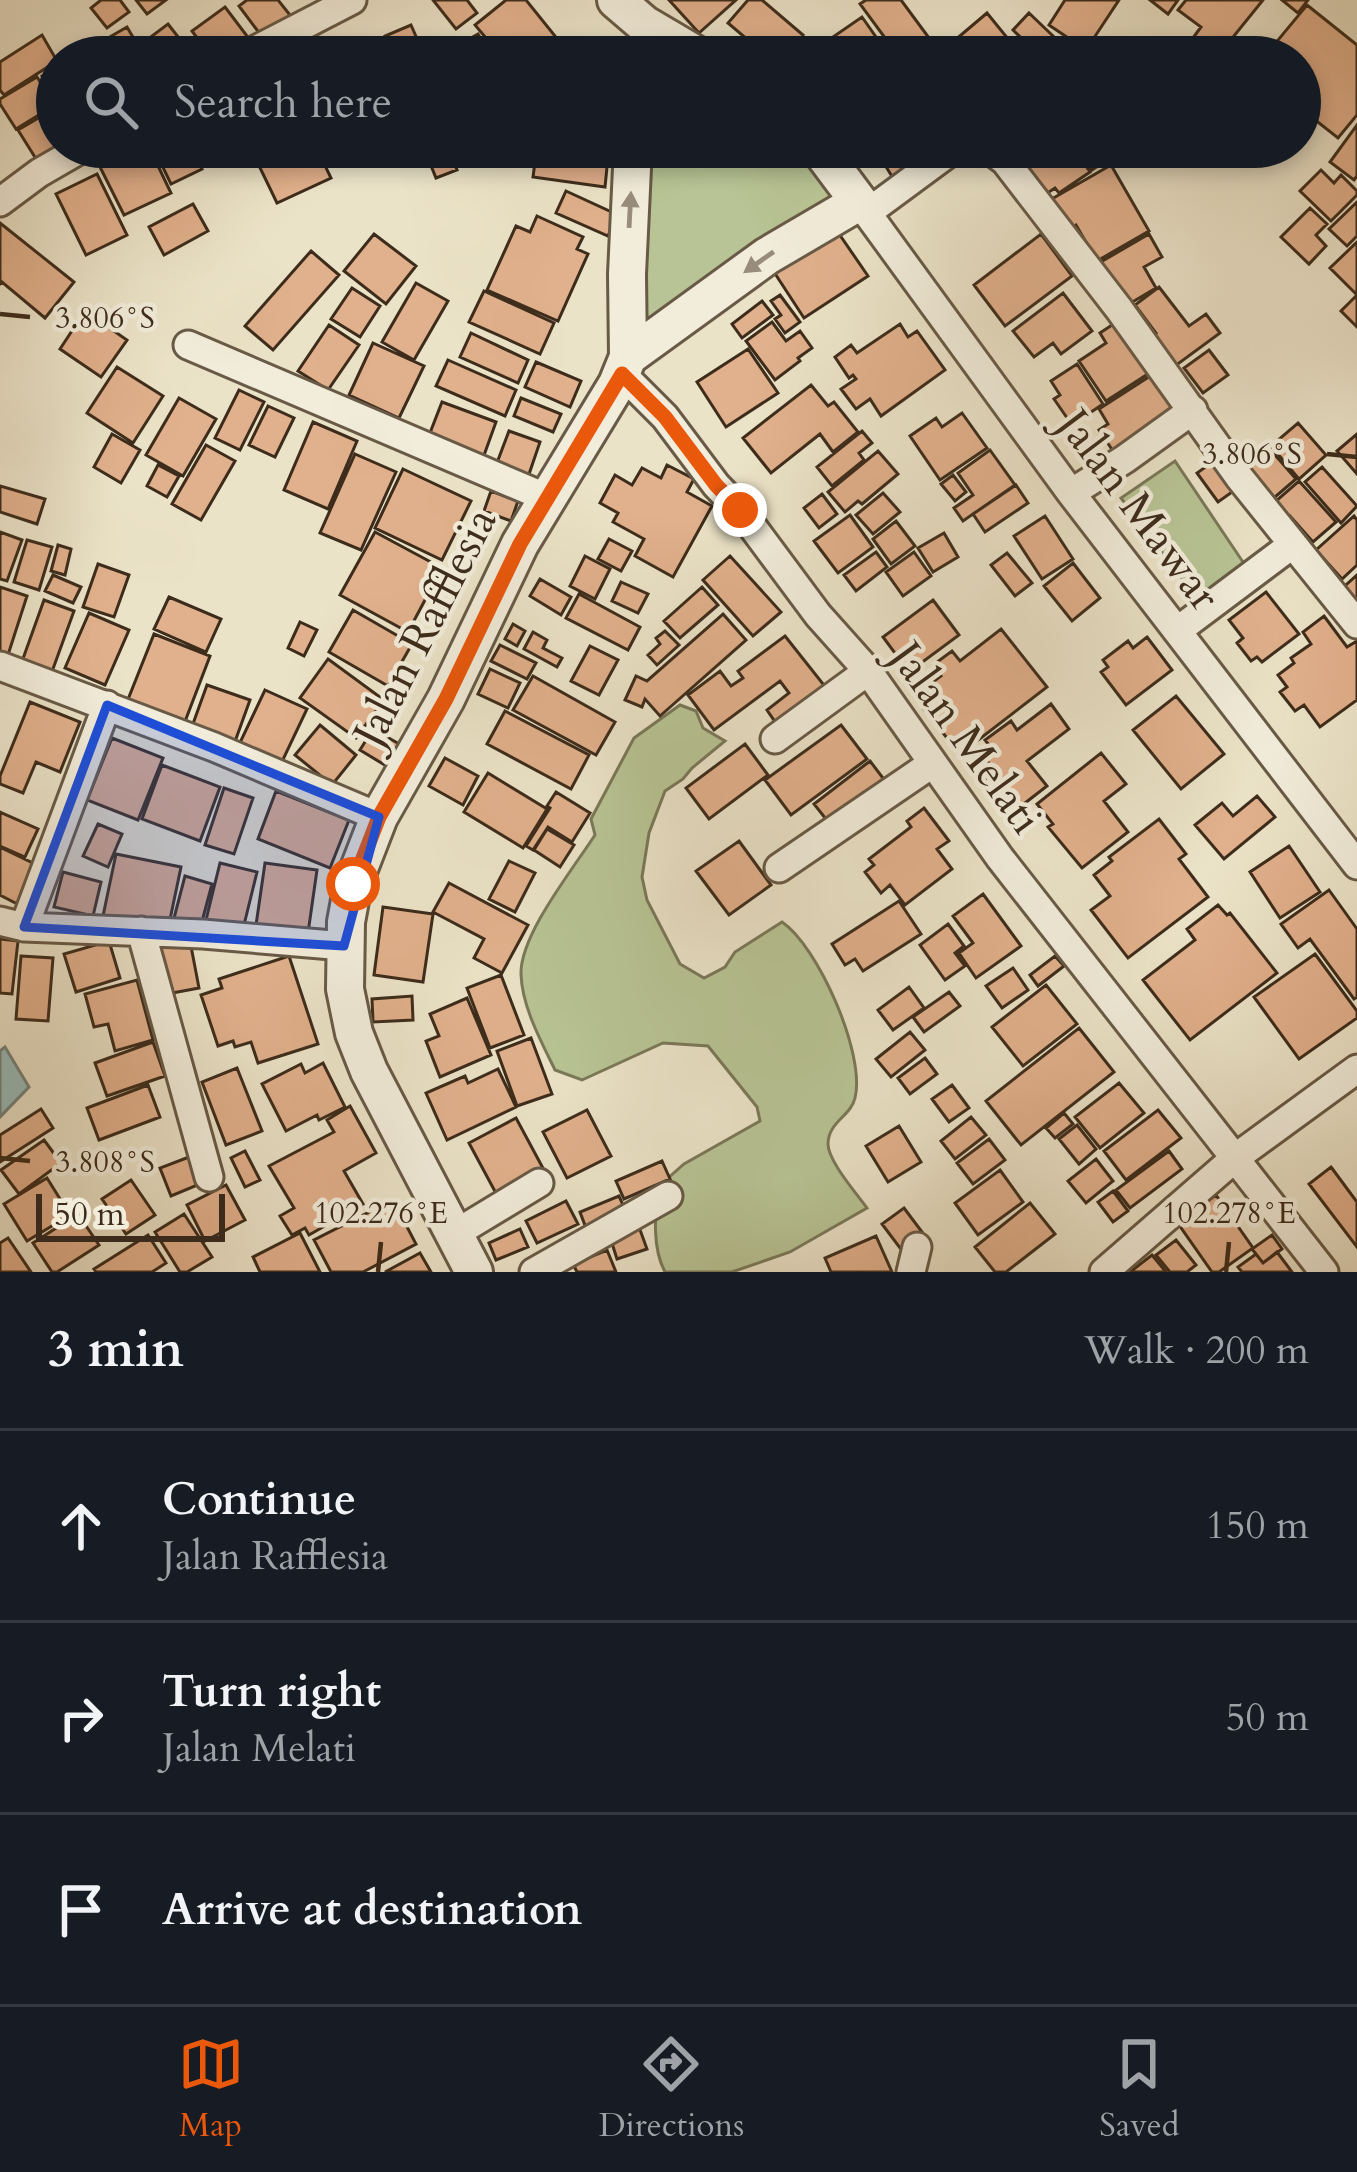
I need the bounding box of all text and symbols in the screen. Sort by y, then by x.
search box [36,36,1321,168]
icon: search [78,69,144,135]
text: Search here [174,72,392,133]
one-way arrow [621,190,640,228]
one-way arrow [742,250,775,273]
text: 3.806°S [55,298,155,339]
street label: Jalan Mawar [1040,392,1235,623]
text: 3.806°S [1202,434,1302,475]
route end [713,483,767,537]
street label: Jalan Rafflesia [336,497,511,762]
street label: Jalan Melati [872,625,1056,846]
route start [326,857,380,911]
text: 3.808°S [55,1142,155,1183]
scale bar [36,1188,225,1241]
text: 50 m [54,1192,125,1237]
text: 102.276°E [314,1193,448,1234]
text: 102.278°E [1162,1193,1296,1234]
text: 3 min [48,1315,184,1385]
text: Walk · 200 m [1084,1324,1309,1377]
text: Continue [162,1469,356,1530]
icon: ahead [48,1493,114,1559]
text: 150 m [1206,1499,1309,1552]
text: Jalan Rafflesia [162,1530,388,1583]
text: Turn right [162,1661,381,1722]
icon: right [48,1685,114,1751]
text: 50 m [1226,1691,1309,1744]
text: Jalan Melati [162,1722,356,1775]
icon: arrive [48,1877,114,1943]
text: Arrive at destination [162,1879,582,1940]
tab: Map [178,2031,244,2148]
tab: Directions [599,2031,744,2148]
tab: Saved [1099,2031,1179,2148]

